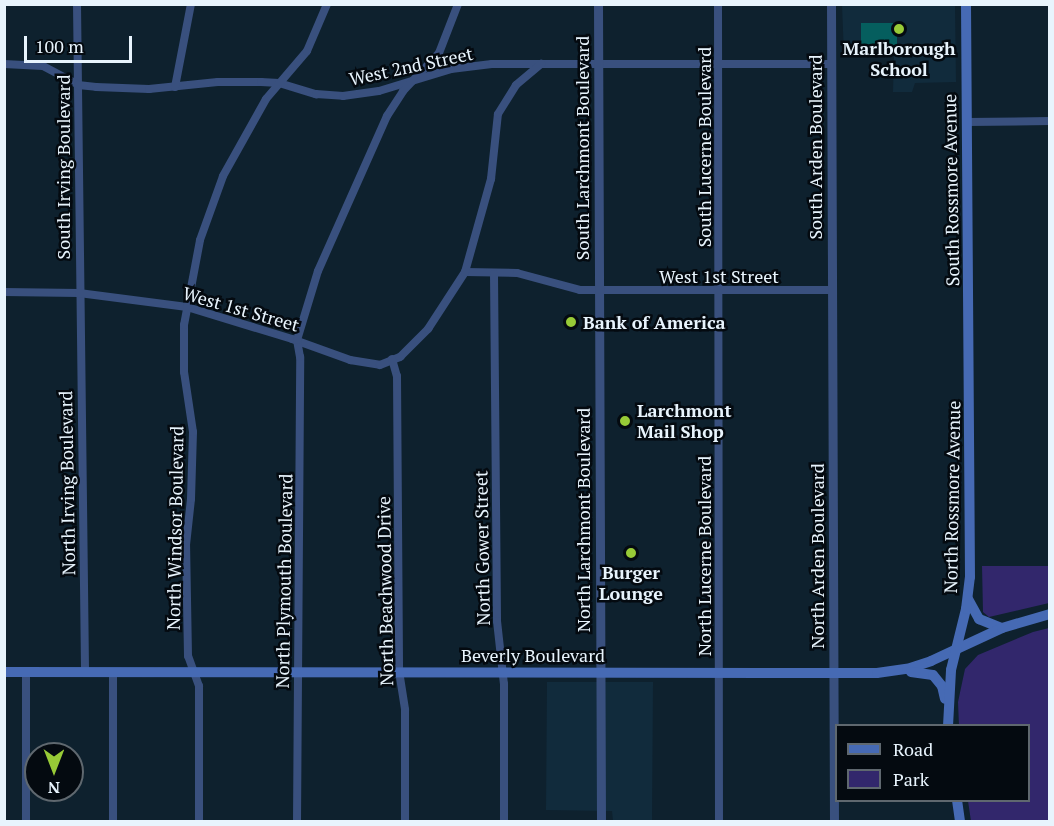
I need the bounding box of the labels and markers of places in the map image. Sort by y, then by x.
marker: Marlborough School [892,22,906,36]
place label: Marlborough School [842,38,956,80]
place label: Bank of America [583,311,726,333]
marker: Bank of America [564,315,578,329]
place label: Larchmont Mail Shop [637,400,732,442]
marker: Larchmont Mail Shop [618,414,632,428]
marker: Burger Lounge [624,546,638,560]
place label: Burger Lounge [599,562,663,604]

